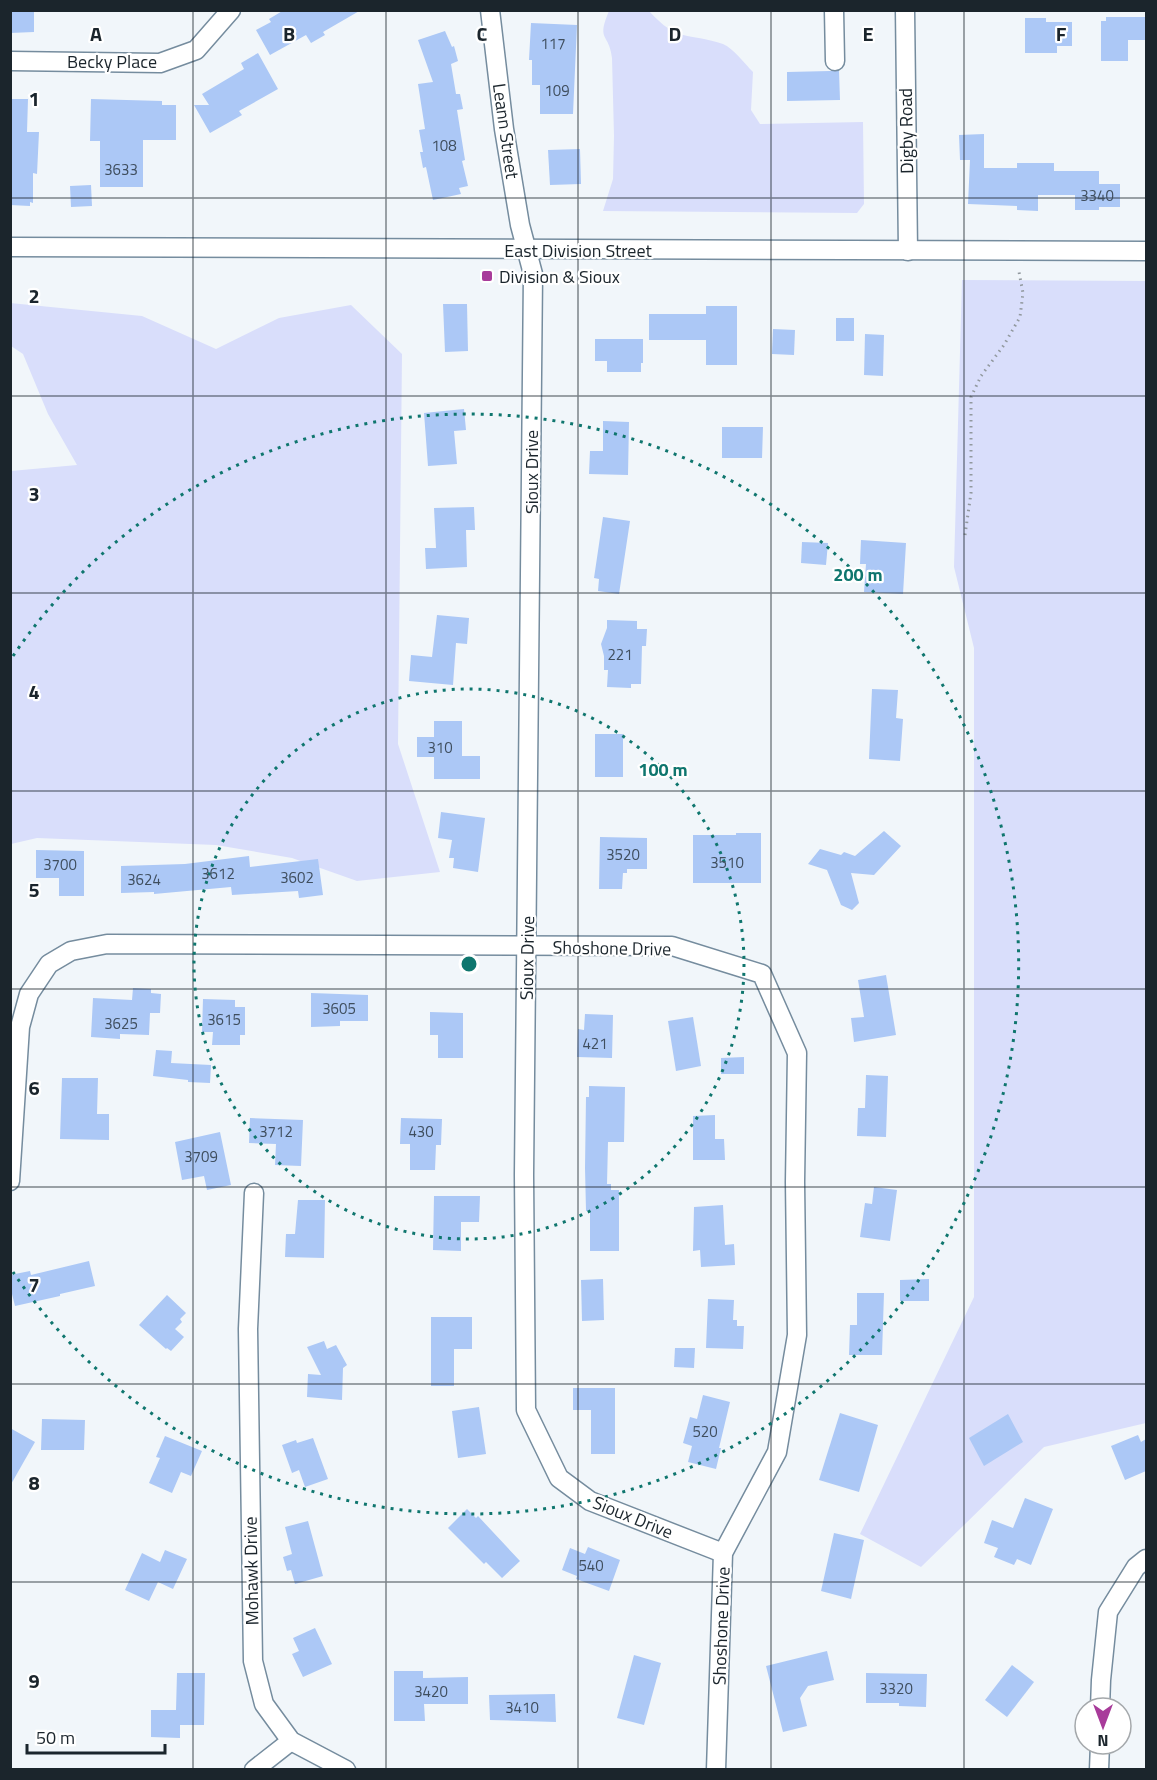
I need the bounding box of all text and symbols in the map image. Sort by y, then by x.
text: A [90,18,102,49]
text: B [283,18,295,49]
text: C [477,18,488,49]
text: D [669,18,681,49]
text: E [862,18,874,49]
text: F [1056,18,1067,49]
house number: 117 [540,32,566,55]
street label: Becky Place [67,48,157,75]
house number: 109 [544,79,570,102]
street label: Leann Street [486,81,526,181]
text: 1 [28,83,40,114]
street label: Digby Road [892,88,920,174]
house number: 108 [431,134,457,157]
house number: 3633 [104,158,138,181]
house number: 3340 [1080,184,1114,207]
street label: East Division Street [504,237,652,264]
place label: Division & Sioux [499,263,620,290]
marker: Division & Sioux [480,269,494,283]
text: 2 [28,280,40,311]
street label: Sioux Drive [518,430,545,514]
text: 3 [28,478,40,509]
text: 200 m [833,561,883,588]
house number: 221 [607,643,633,666]
text: 4 [28,676,40,707]
house number: 310 [427,736,453,759]
text: 100 m [638,756,688,783]
house number: 3520 [606,843,640,866]
house number: 3510 [710,851,744,874]
house number: 3700 [43,853,77,876]
house number: 3612 [201,862,235,885]
house number: 3602 [280,866,314,889]
house number: 3624 [127,868,161,891]
text: 5 [28,874,40,905]
street label: Sioux Drive [513,916,541,1000]
street label: Shoshone Drive [552,933,672,963]
centre of rings [459,954,479,974]
house number: 3605 [322,997,356,1020]
house number: 3615 [207,1008,241,1031]
house number: 3625 [104,1012,138,1035]
house number: 421 [582,1032,608,1055]
text: 6 [28,1072,40,1103]
house number: 3712 [259,1120,293,1143]
house number: 430 [408,1120,434,1143]
house number: 3709 [184,1145,218,1168]
text: 7 [28,1269,40,1300]
house number: 520 [692,1420,718,1443]
text: 8 [28,1467,40,1498]
street label: Sioux Drive [589,1489,677,1545]
street label: Mohawk Drive [237,1516,265,1626]
house number: 540 [578,1554,604,1577]
street label: Shoshone Drive [705,1566,737,1686]
text: 9 [28,1665,40,1696]
house number: 3320 [879,1677,913,1700]
house number: 3420 [414,1680,448,1703]
house number: 3410 [505,1696,539,1719]
north arrow [1073,1696,1133,1756]
scale bar [27,1717,165,1755]
text: 50 m [36,1724,75,1751]
text: N [1097,1729,1109,1753]

